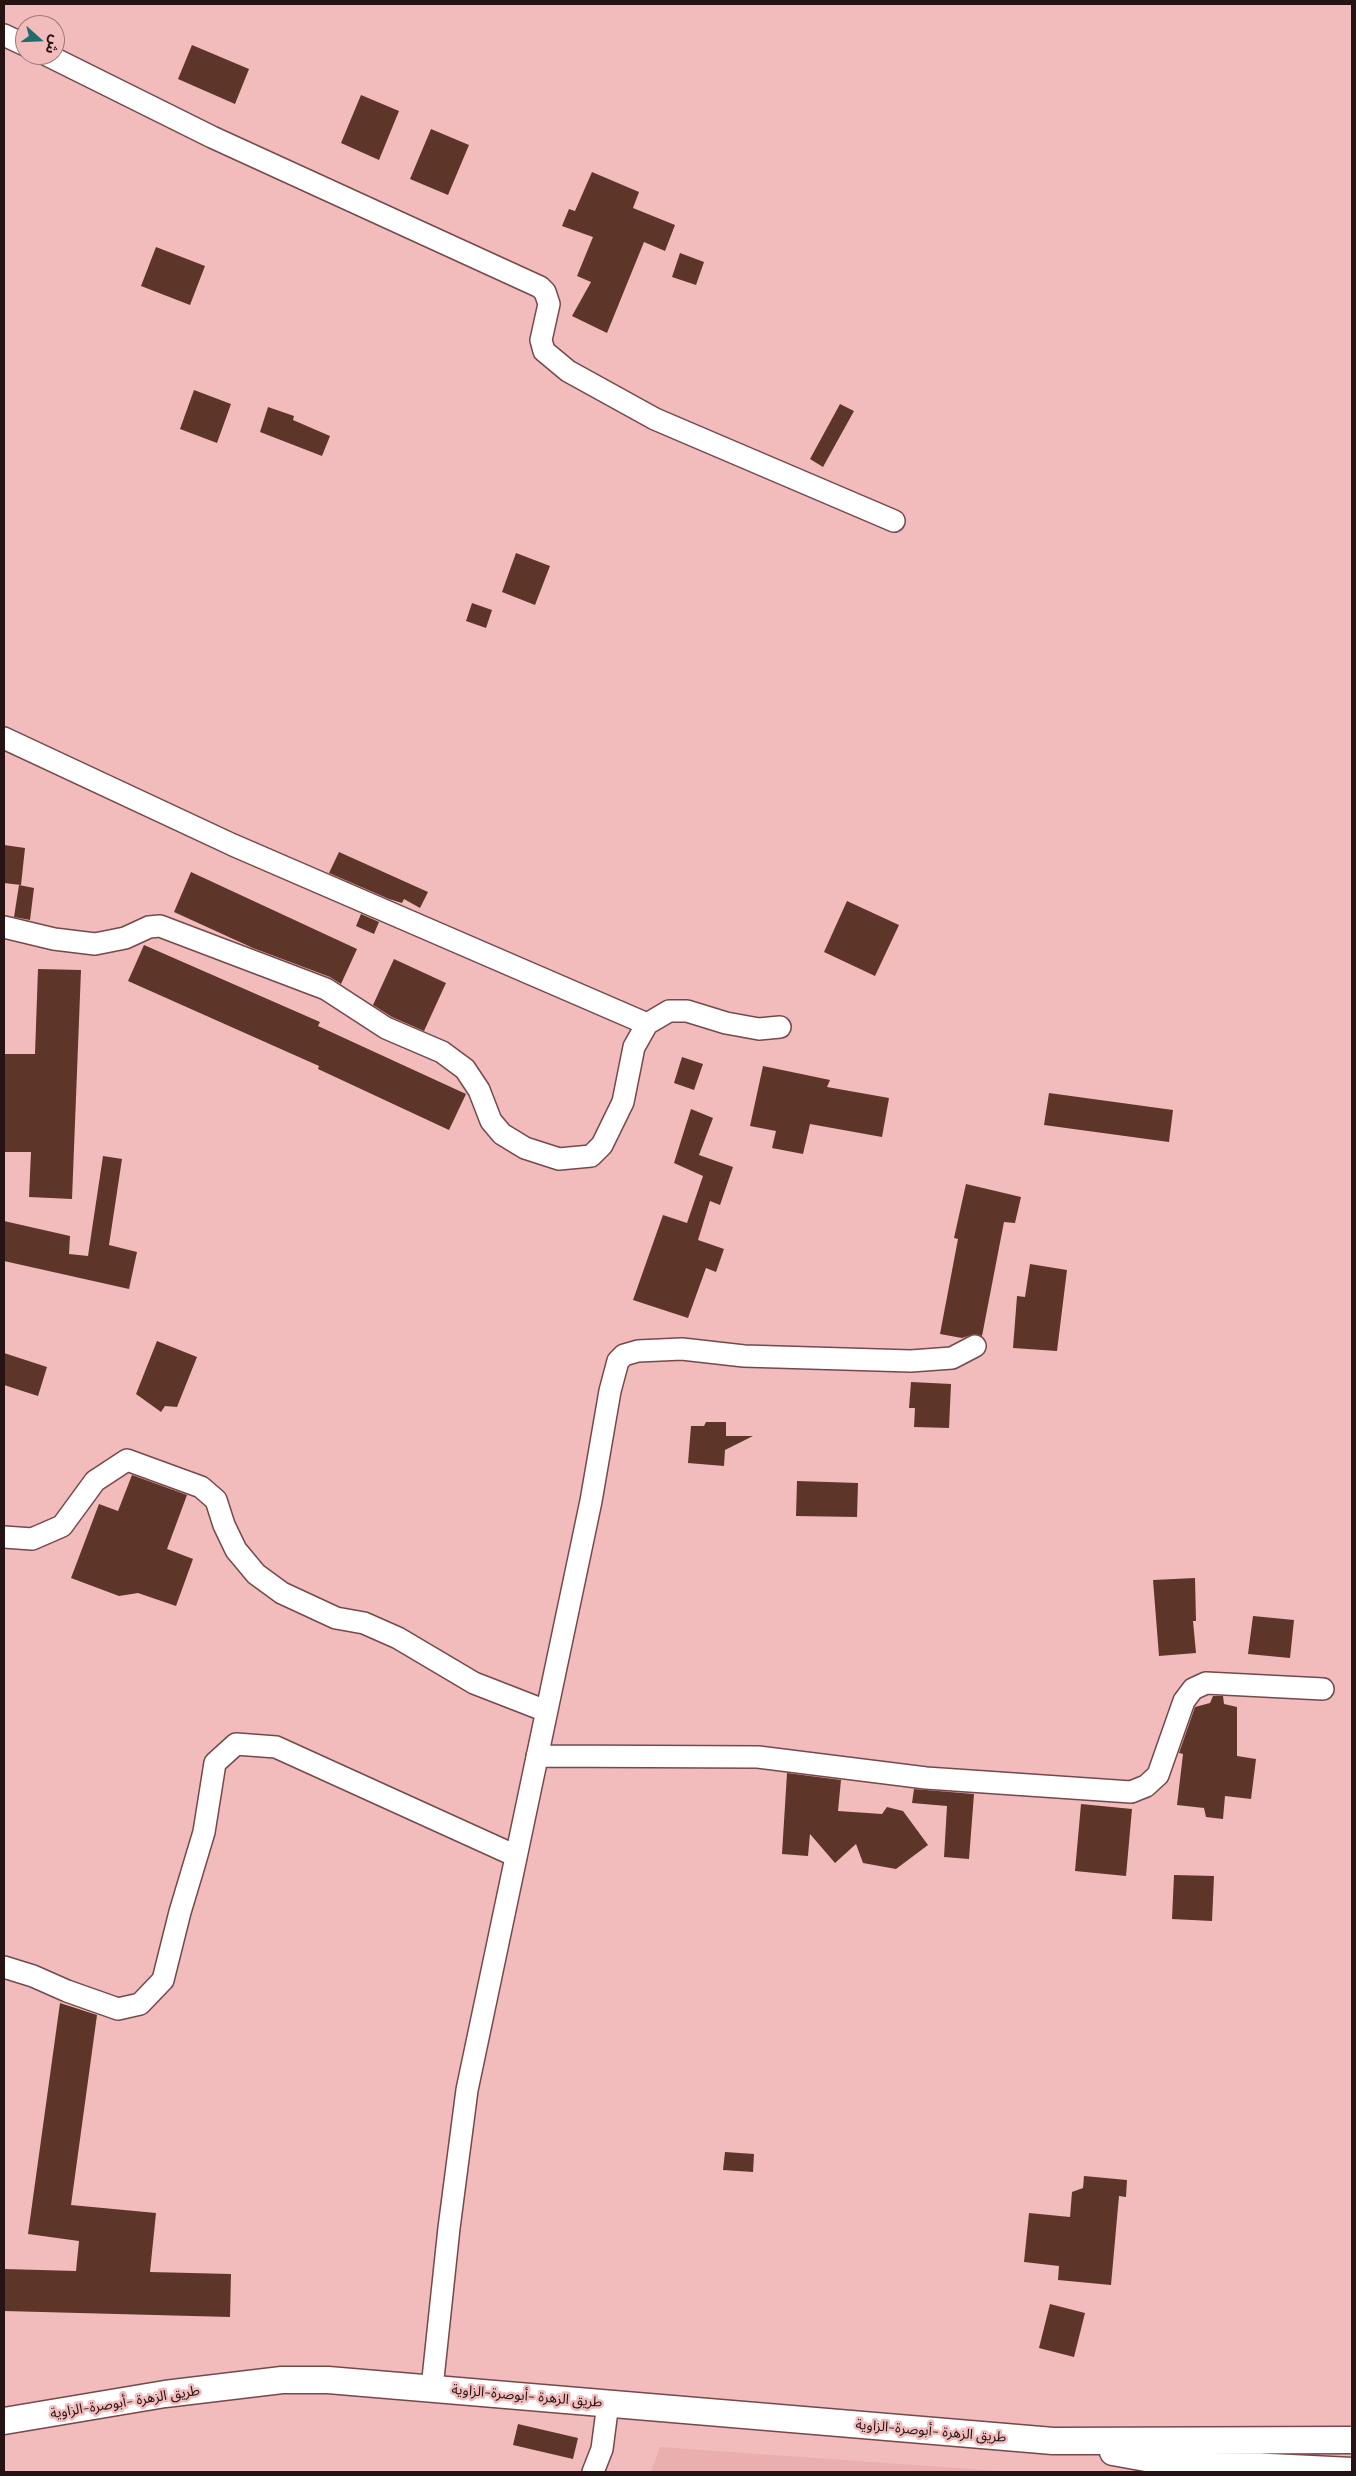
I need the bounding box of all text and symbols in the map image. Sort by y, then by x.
north arrow [15,15,65,65]
text: ش [41,33,66,57]
street label: طريق الزهرة -أبوصرة-الزاوية [451,2381,603,2411]
street label: طريق الزهرة -أبوصرة-الزاوية [49,2382,201,2422]
street label: طريق الزهرة -أبوصرة-الزاوية [855,2416,1007,2446]

